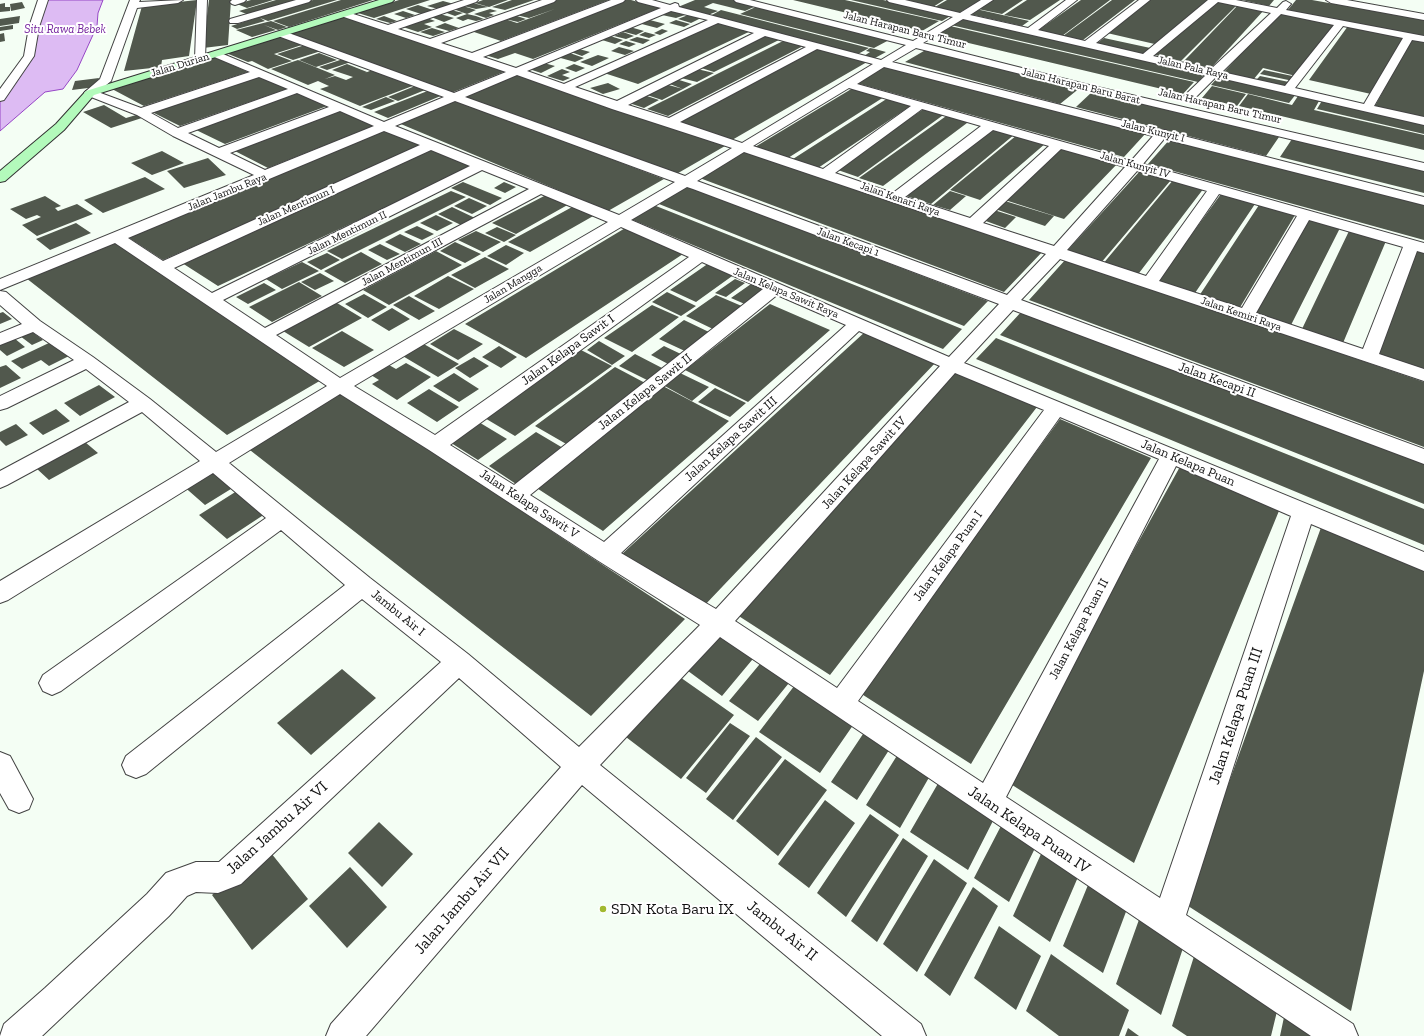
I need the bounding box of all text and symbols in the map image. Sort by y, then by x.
street label: Jalan Harapan Baru Timur [842,8,968,52]
water label: Situ Rawa Bebek [24,23,106,37]
street label: Jalan Durian [149,50,211,80]
street label: Jalan Pala Raya [1156,53,1230,83]
street label: Jalan Harapan Baru Barat [1020,65,1142,107]
street label: Jalan Harapan Baru Timur [1157,85,1283,127]
street label: Jalan Kunyit I [1120,117,1186,145]
street label: Jalan Kunyit IV [1098,149,1172,181]
street label: Jalan Jambu Raya [186,170,268,214]
street label: Jalan Kenari Raya [858,179,942,219]
street label: Jalan Mentimun I [255,183,337,229]
street label: Jalan Mentimun II [305,208,389,258]
street label: Jalan Kecapi 1 [815,225,881,259]
street label: Jalan Mentimun III [359,235,445,289]
street label: Jalan Mangga [481,261,545,307]
street label: Jalan Kelapa Sawit Raya [731,265,841,321]
street label: Jalan Kemiri Raya [1199,294,1283,334]
street label: Jalan Kelapa Sawit I [519,311,617,389]
street label: Jalan Kelapa Sawit II [595,350,695,434]
street label: Jalan Kecapi II [1176,359,1258,401]
street label: Jalan Kelapa Sawit III [681,393,781,485]
street label: Jalan Kelapa Sawit IV [818,413,910,513]
street label: Jalan Kelapa Puan [1139,436,1237,490]
street label: Jalan Kelapa Sawit V [477,466,581,542]
street label: Jalan Kelapa Puan I [910,508,986,604]
street label: Jalan Kelapa Puan II [1046,576,1112,682]
street label: Jambu Air I [368,587,428,639]
street label: Jalan Kelapa Puan III [1205,645,1267,787]
street label: Jalan Jambu Air VI [222,777,332,879]
street label: Jalan Kelapa Puan IV [964,782,1094,878]
street label: Jalan Jambu Air VII [411,844,513,958]
street label: Jambu Air II [743,897,821,965]
place label: SDN Kota Baru IX [611,899,733,919]
marker: SDN Kota Baru IX [598,904,608,914]

